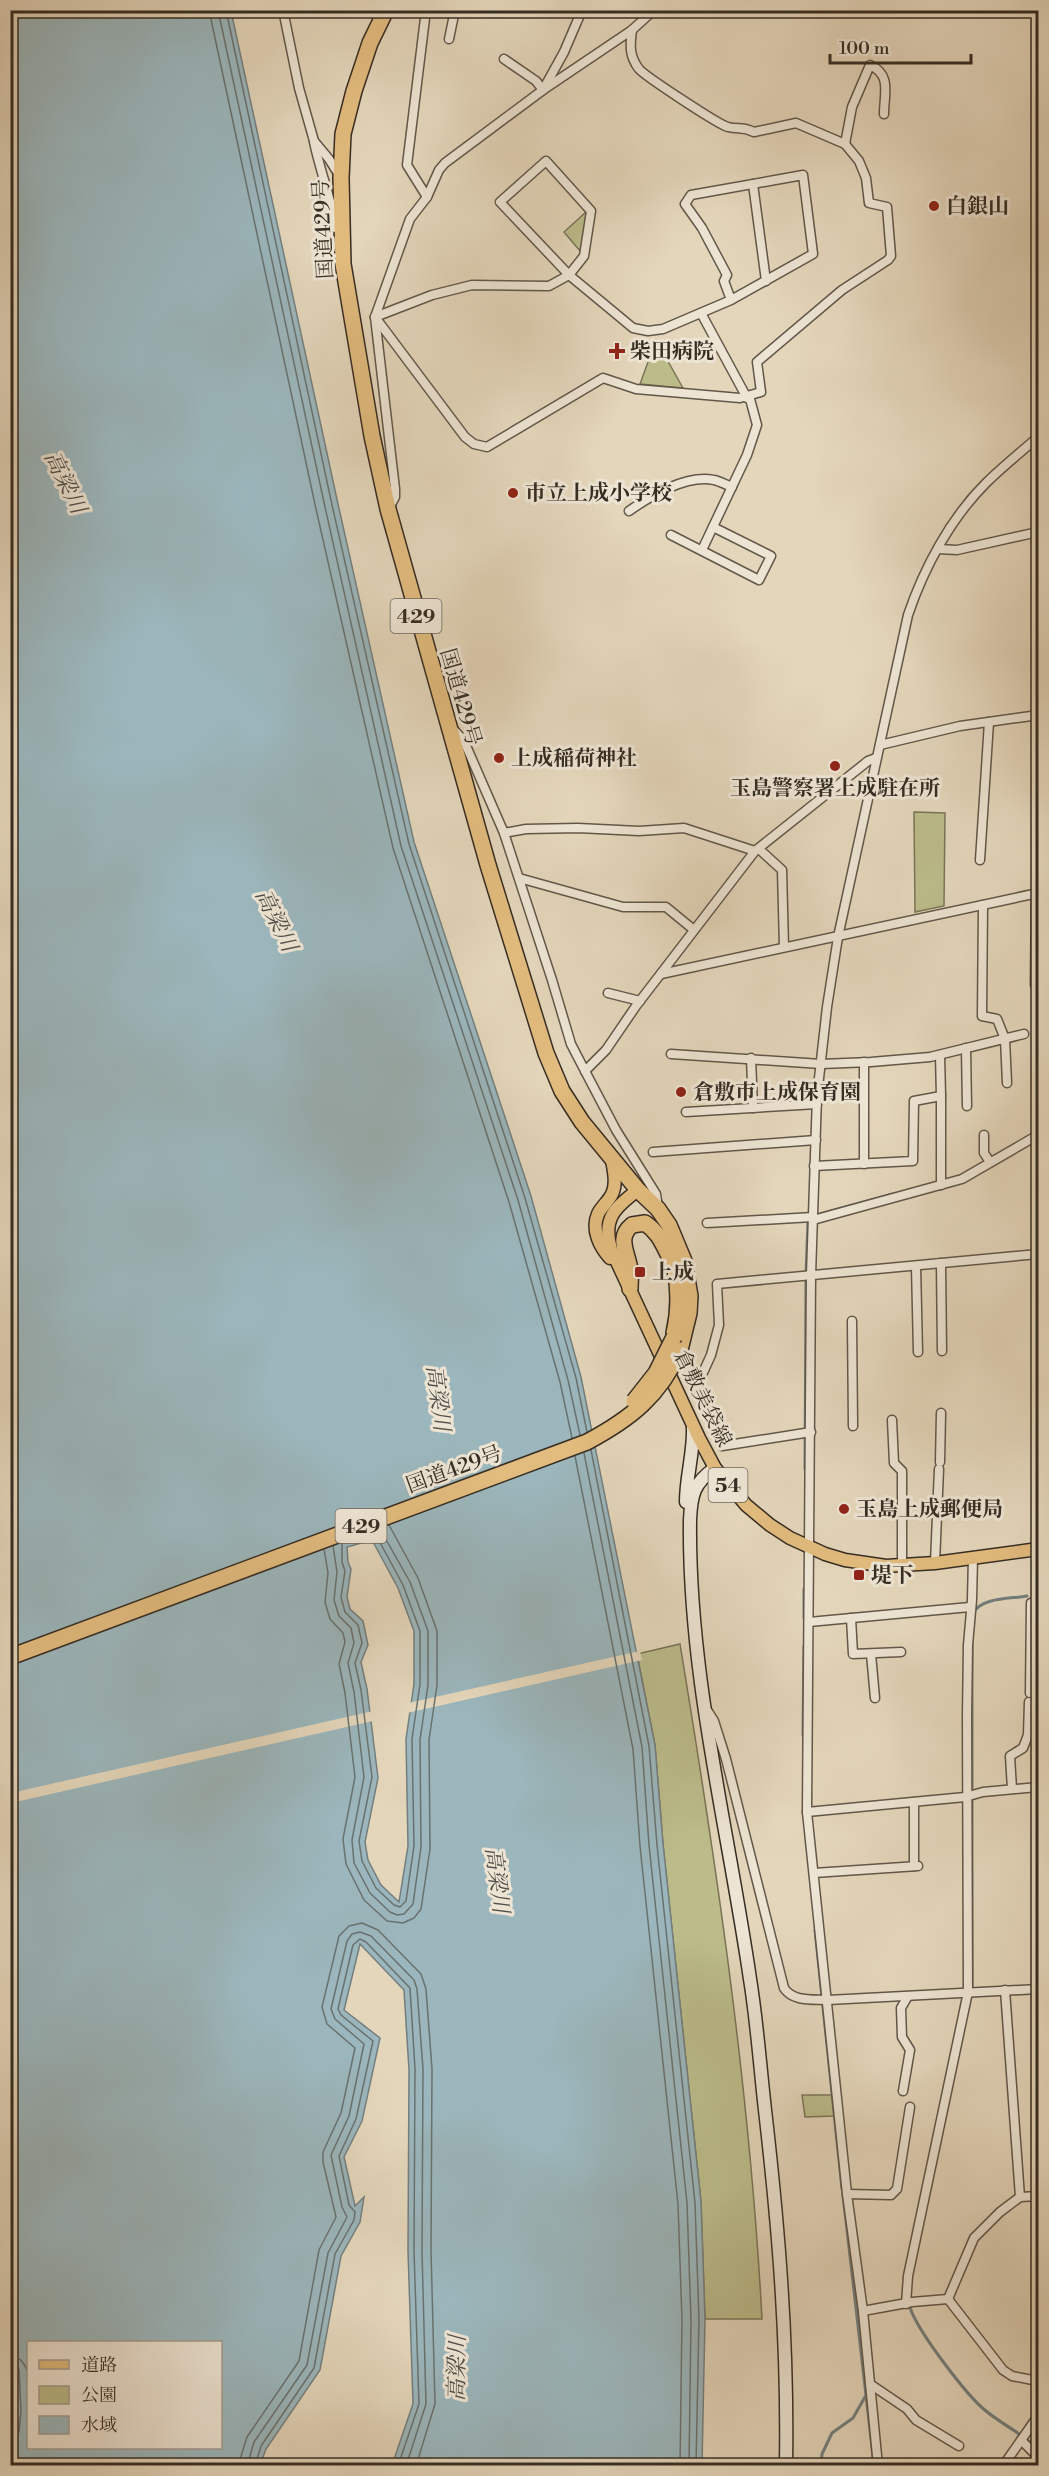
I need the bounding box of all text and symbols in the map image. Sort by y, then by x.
scale bar [830,27,971,65]
text: 100 m [839,37,890,60]
street label: 国道429号 [308,178,340,280]
place label: 白銀山 [946,194,1009,220]
marker: 白銀山 [927,199,941,213]
place label: 柴田病院 [630,339,714,365]
marker: 柴田病院 [608,342,626,360]
water label: 高梁川 [38,447,92,520]
place label: 市立上成小学校 [525,481,672,507]
marker: 市立上成小学校 [506,486,520,500]
road number: 429 [390,599,442,633]
street label: 国道429号 [434,646,486,749]
place label: 上成稲荷神社 [511,746,637,772]
marker: 上成稲荷神社 [492,751,506,765]
marker: 玉島警察署上成駐在所 [828,759,842,773]
place label: 玉島警察署上成駐在所 [730,776,940,802]
water label: 高梁川 [249,885,303,958]
place label: 倉敷市上成保育園 [693,1080,861,1106]
marker: 倉敷市上成保育園 [674,1085,688,1099]
place label: 上成 [652,1260,694,1286]
marker: 上成 [633,1265,647,1279]
street label: 倉敷美袋線 [667,1346,737,1451]
water label: 高梁川 [420,1364,455,1435]
street label: 国道429号 [403,1441,506,1499]
road number: 54 [708,1468,748,1502]
place label: 玉島上成郵便局 [856,1497,1003,1523]
marker: 玉島上成郵便局 [837,1502,851,1516]
road number: 429 [336,1509,386,1543]
place label: 堤下 [871,1563,913,1589]
marker: 堤下 [852,1568,866,1582]
water label: 高梁川 [479,1846,514,1917]
water label: 高梁川 [443,2333,472,2401]
legend [27,2341,222,2449]
text: 道路 [81,2354,117,2377]
text: 公園 [81,2384,117,2407]
text: 水域 [81,2414,117,2437]

